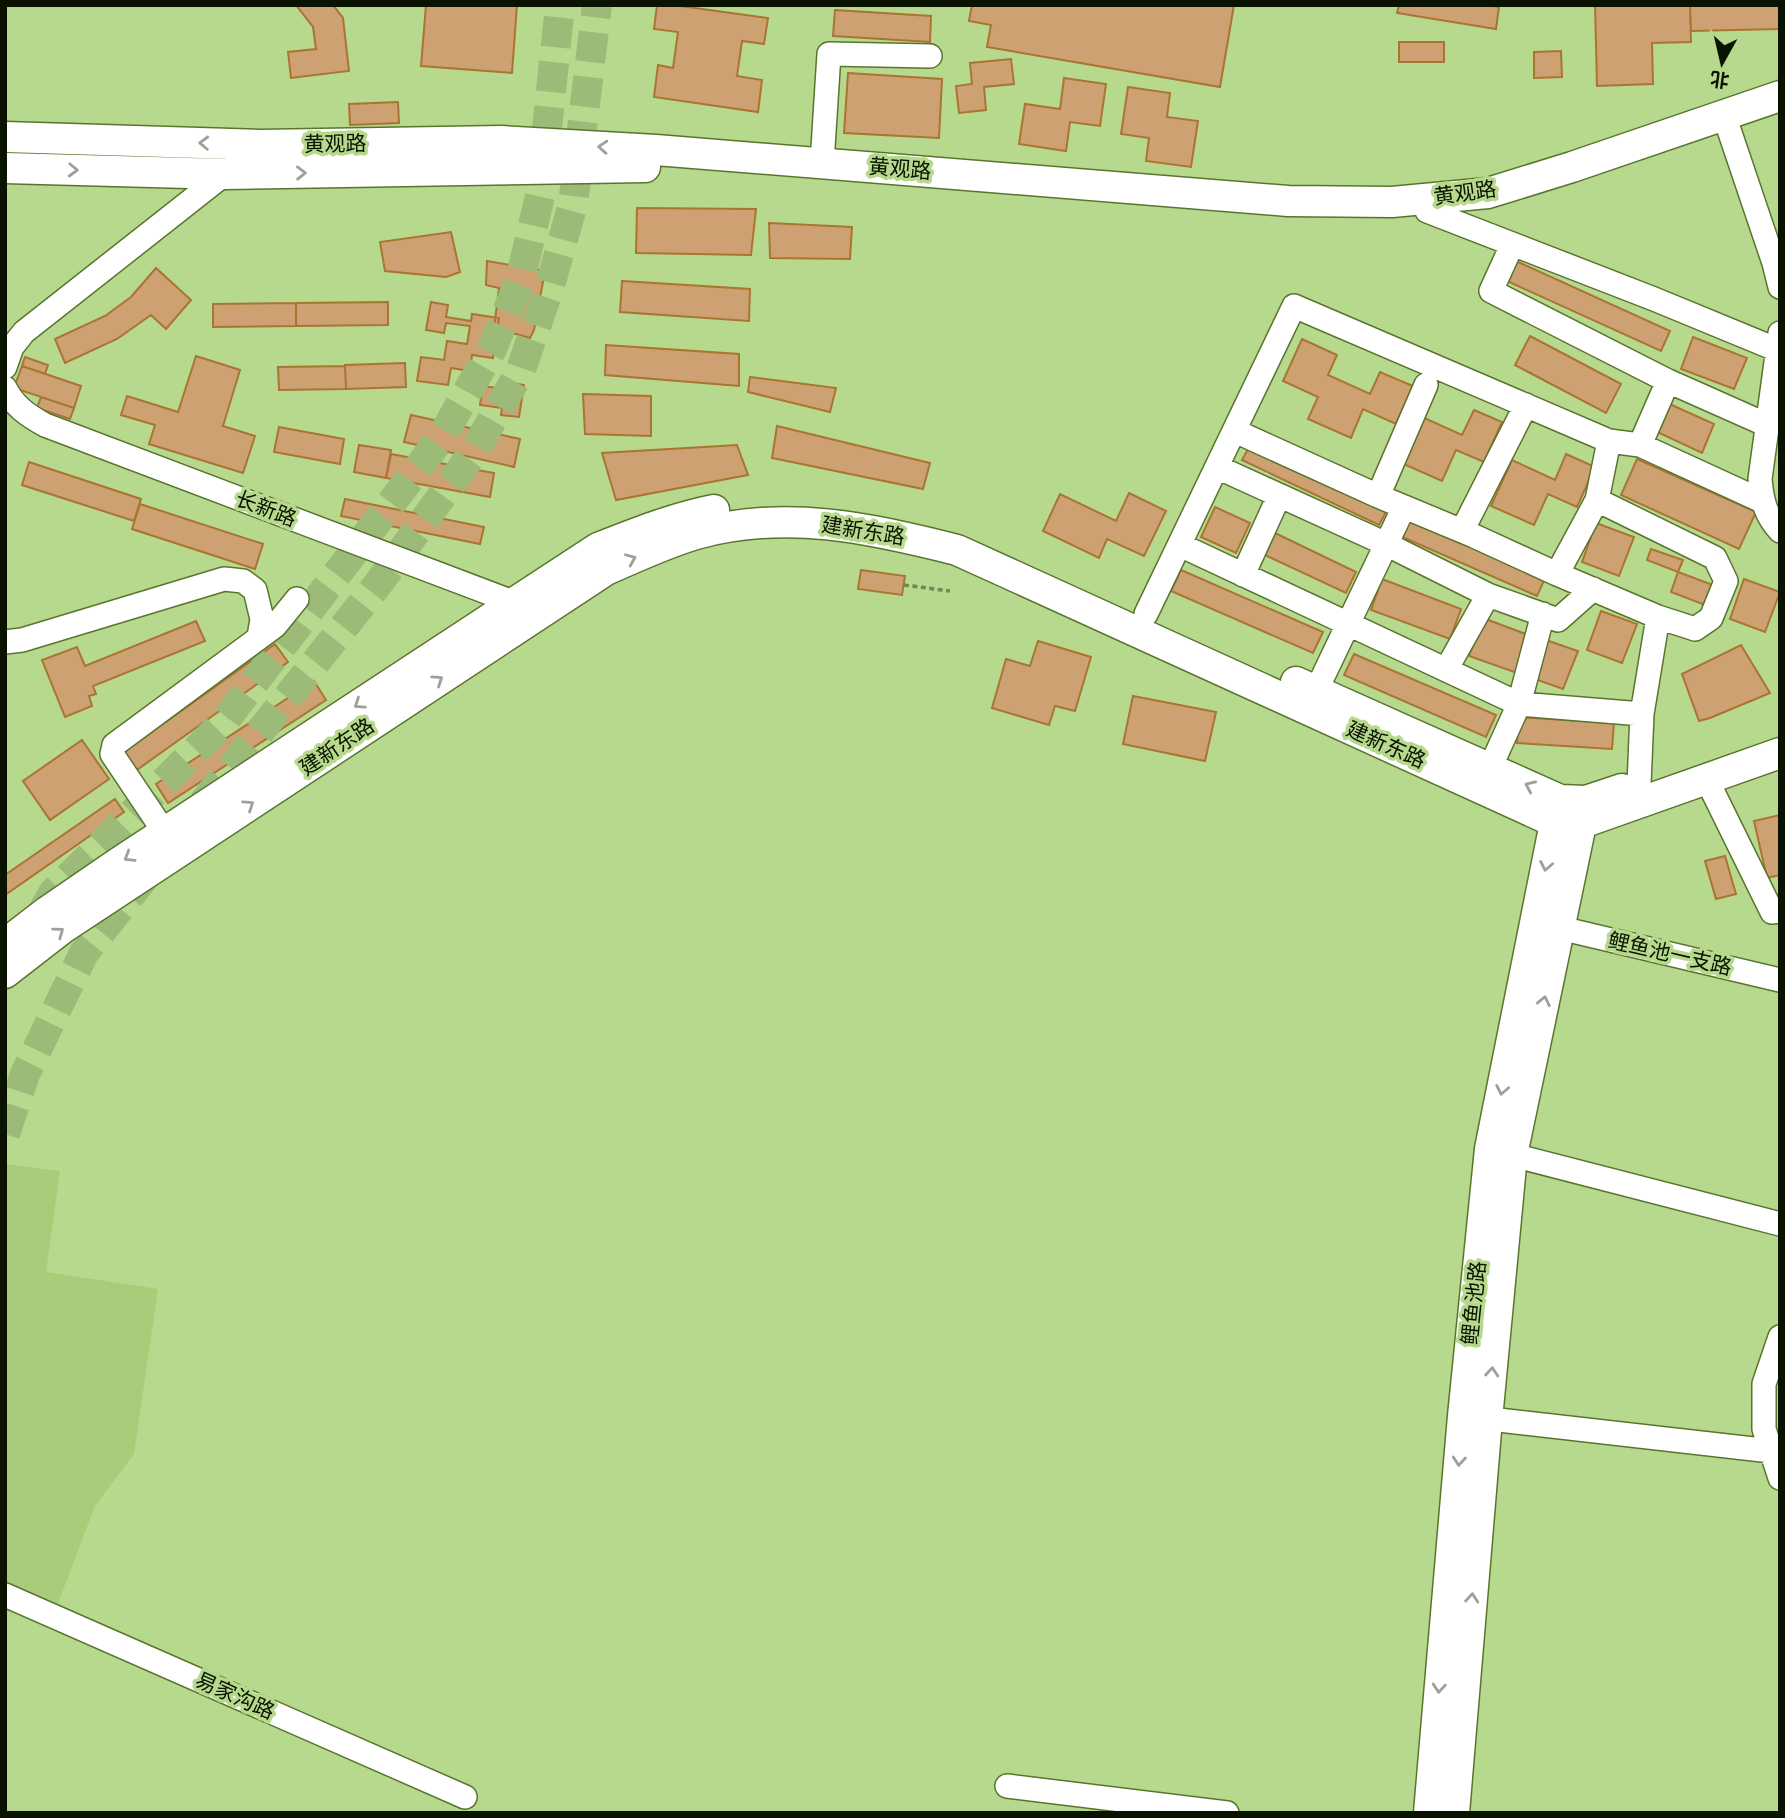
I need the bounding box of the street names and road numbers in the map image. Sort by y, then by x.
street label: 黄观路 [303,131,367,157]
street label: 黄观路 [868,154,932,184]
street label: 黄观路 [1432,177,1498,209]
street label: 长新路 [232,487,300,531]
street label: 建新东路 [820,513,906,549]
street label: 建新东路 [295,714,379,780]
street label: 建新东路 [1343,717,1429,773]
street label: 鲤鱼池一支路 [1606,928,1734,980]
street label: 鲤鱼池路 [1458,1260,1490,1346]
street label: 易家沟路 [192,1668,278,1724]

